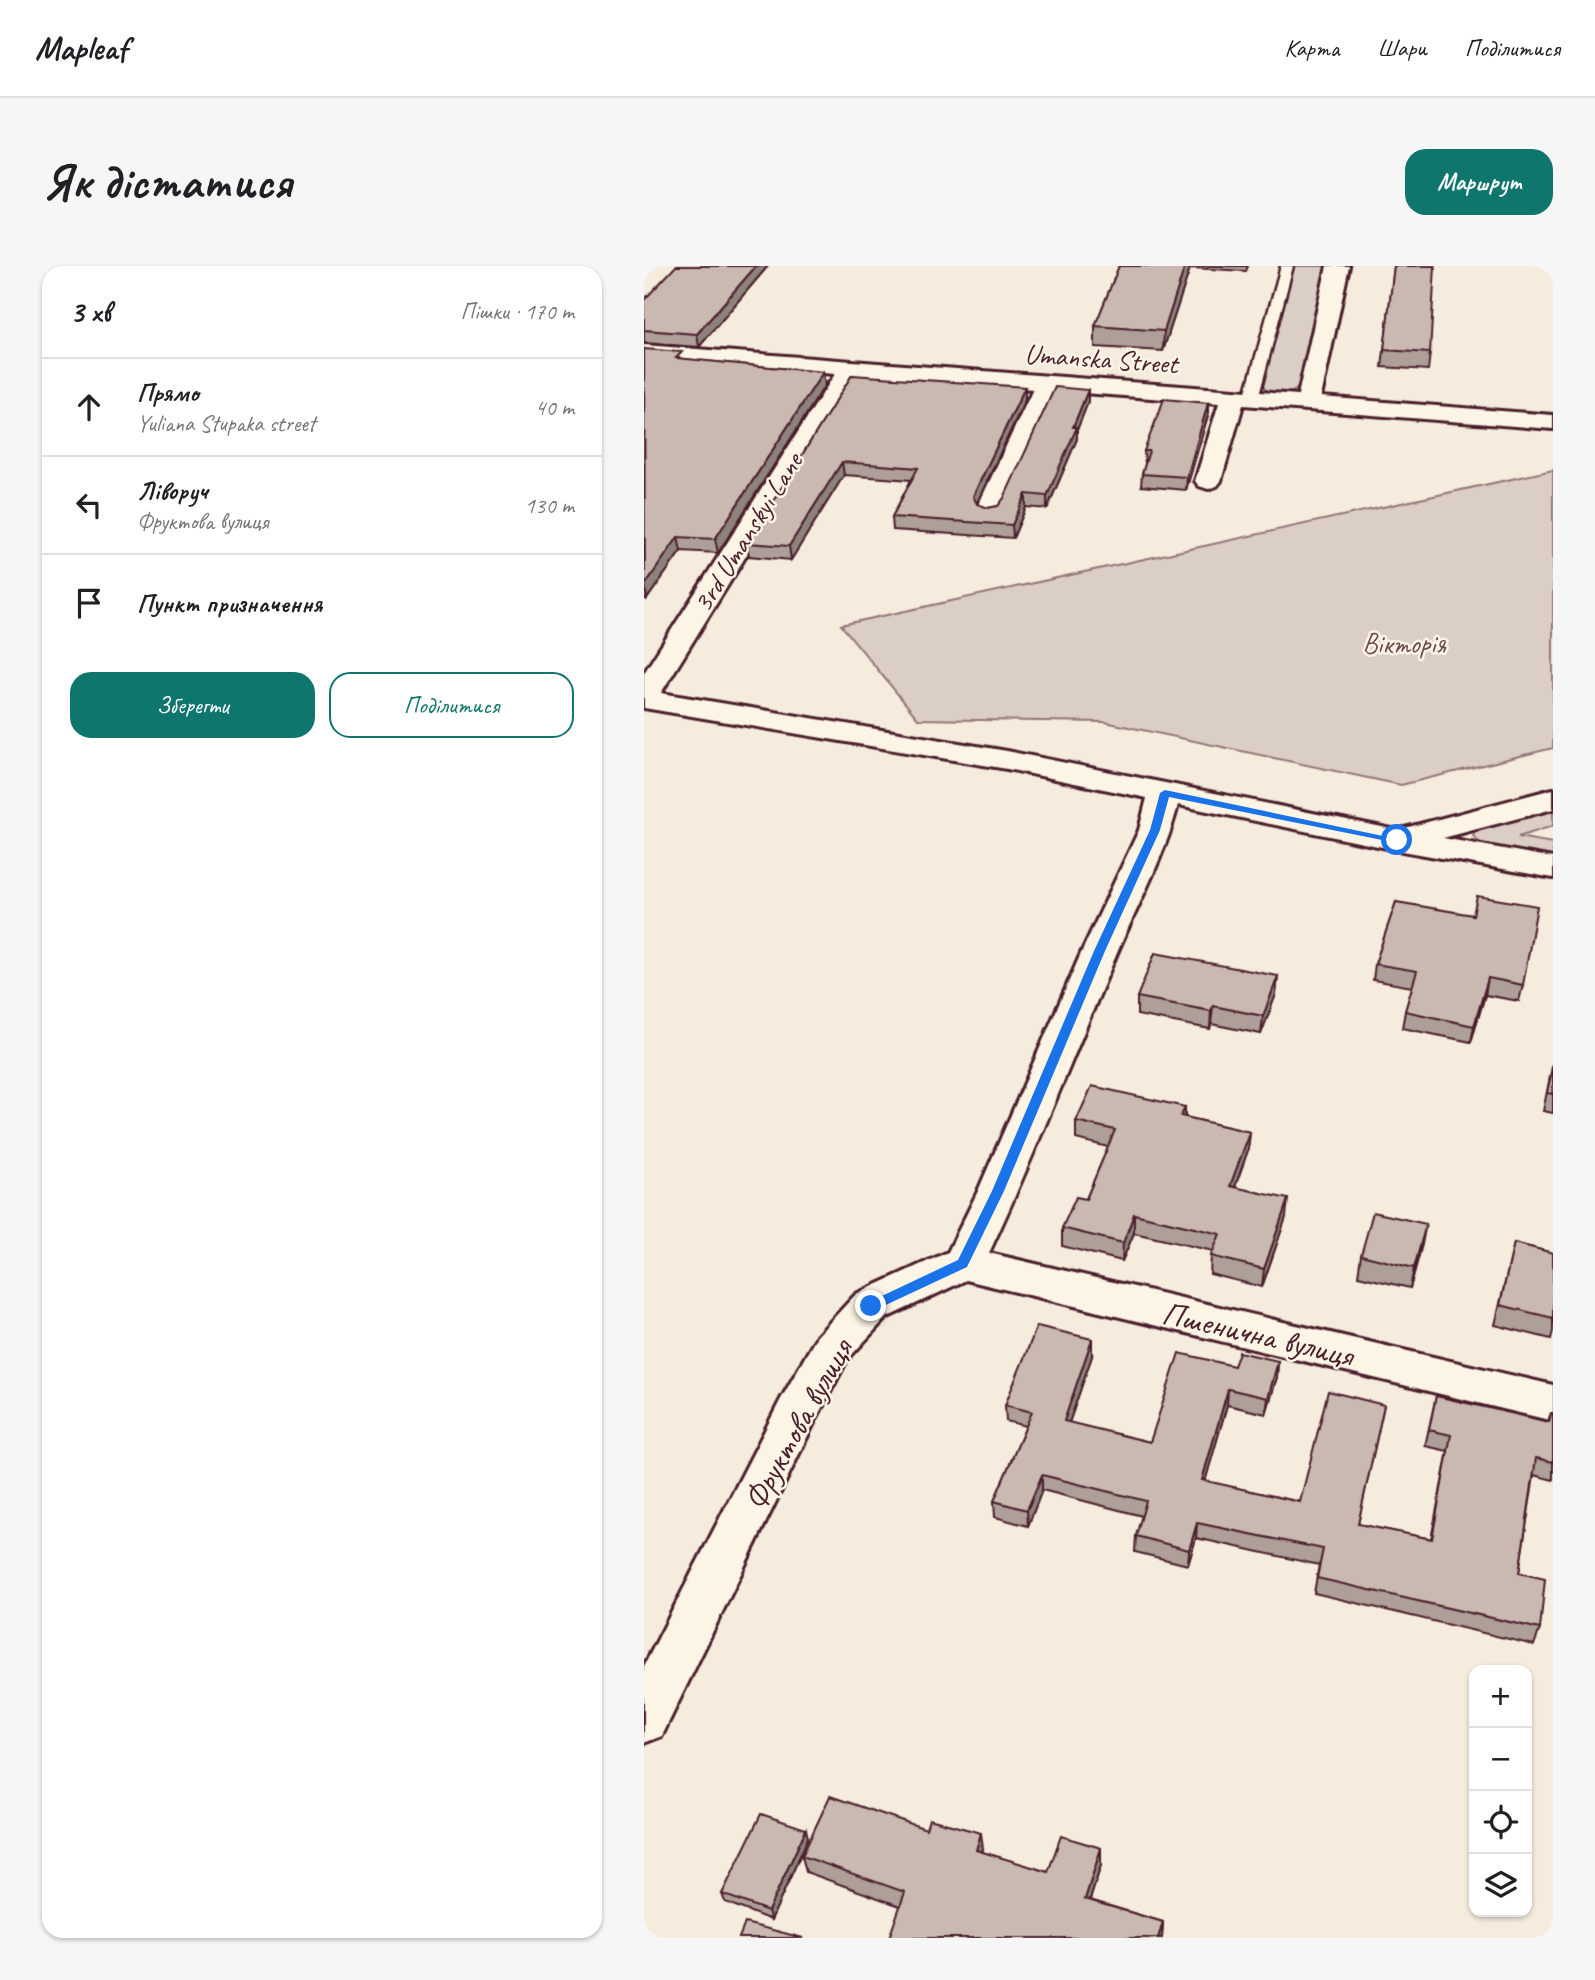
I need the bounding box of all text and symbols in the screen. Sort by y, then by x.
text: Mapleaf [35,27,127,69]
text: Карта [1284,33,1339,63]
text: Шари [1377,33,1427,63]
text: Поділитися [1465,33,1560,63]
button: Маршрут [1405,149,1553,215]
text: Як дістатися [42,151,292,213]
text: 3 хв [70,293,111,331]
text: Пішки · 170 m [460,297,574,326]
street label: Umanska Street [1023,336,1181,381]
text: Прямо [137,376,199,409]
icon: ahead [70,388,108,426]
text: 40 m [535,393,574,422]
text: Yuliana Stupaka street [137,409,315,438]
street label: 3rd Umanskyi Lane [685,445,811,618]
text: Ліворуч [137,474,208,507]
icon: left [70,486,108,524]
text: 130 m [525,491,574,520]
text: Фруктова вулиця [137,507,269,536]
icon: arrive [70,584,108,622]
text: Пункт призначення [137,587,322,620]
park label: Вікторія [1362,626,1446,661]
button: Зберегти [70,672,315,738]
button: Поділитися [329,672,574,738]
route start [1381,824,1412,855]
route end [855,1290,886,1321]
street label: Пшенична вулиця [1158,1292,1360,1377]
street label: Фруктова вулиця [734,1329,863,1517]
map controls [1469,1665,1532,1917]
button: + [1469,1665,1532,1728]
button: − [1469,1728,1532,1791]
button: locate [1469,1791,1532,1854]
button: layers [1469,1854,1532,1917]

